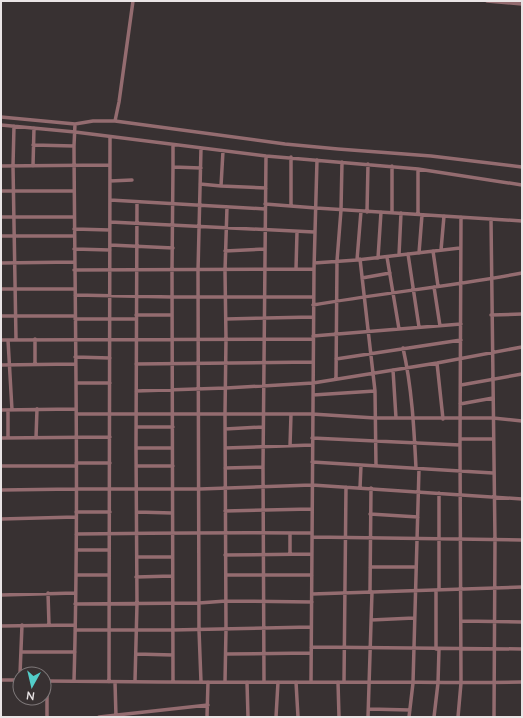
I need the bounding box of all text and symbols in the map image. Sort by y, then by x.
north arrow [12,666,52,706]
text: N [25,689,36,703]

